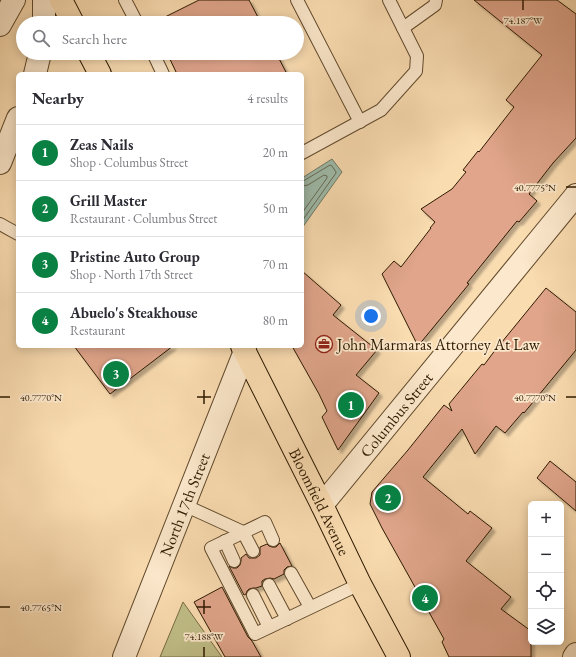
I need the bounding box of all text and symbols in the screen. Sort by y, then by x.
text: 74.187°W [504,14,543,27]
search box [16,16,304,60]
icon: search [30,27,52,49]
text: Search here [62,29,127,48]
text: Nearby [32,87,84,109]
text: 4 results [247,90,288,107]
text: Zeas Nails [70,135,133,154]
text: 1 [42,144,48,161]
text: 20 m [263,144,288,161]
text: Shop · Columbus Street [70,154,188,171]
text: 40.7775°N [514,181,556,194]
text: Grill Master [70,191,147,210]
text: 2 [42,200,48,217]
text: 50 m [263,200,288,217]
text: Restaurant · Columbus Street [70,210,217,227]
text: Pristine Auto Group [70,247,200,266]
text: 3 [42,256,48,273]
text: 70 m [263,256,288,273]
text: Shop · North 17th Street [70,266,193,283]
text: Abuelo's Steakhouse [70,303,197,322]
your location [361,306,381,326]
text: 4 [42,312,48,329]
text: 80 m [263,312,288,329]
text: Restaurant [70,322,125,339]
office icon: John Marmaras Attorney At Law [314,334,334,354]
place label: John Marmaras Attorney At Law [335,334,541,355]
pin: 3 [103,359,129,389]
street label: Columbus Street [355,368,438,462]
pin: 1 [338,390,364,420]
text: 40.7770°N [20,391,62,404]
text: 40.7770°N [514,391,556,404]
street label: Bloomfield Avenue [284,445,355,559]
street label: North 17th Street [155,450,215,559]
pin: 2 [375,483,401,513]
map controls [528,501,564,645]
button: + [528,501,564,537]
button: − [528,537,564,573]
button: locate [528,573,564,609]
pin: 4 [412,583,438,613]
text: 40.7765°N [20,601,62,614]
button: layers [528,609,564,645]
text: 74.188°W [185,630,224,643]

